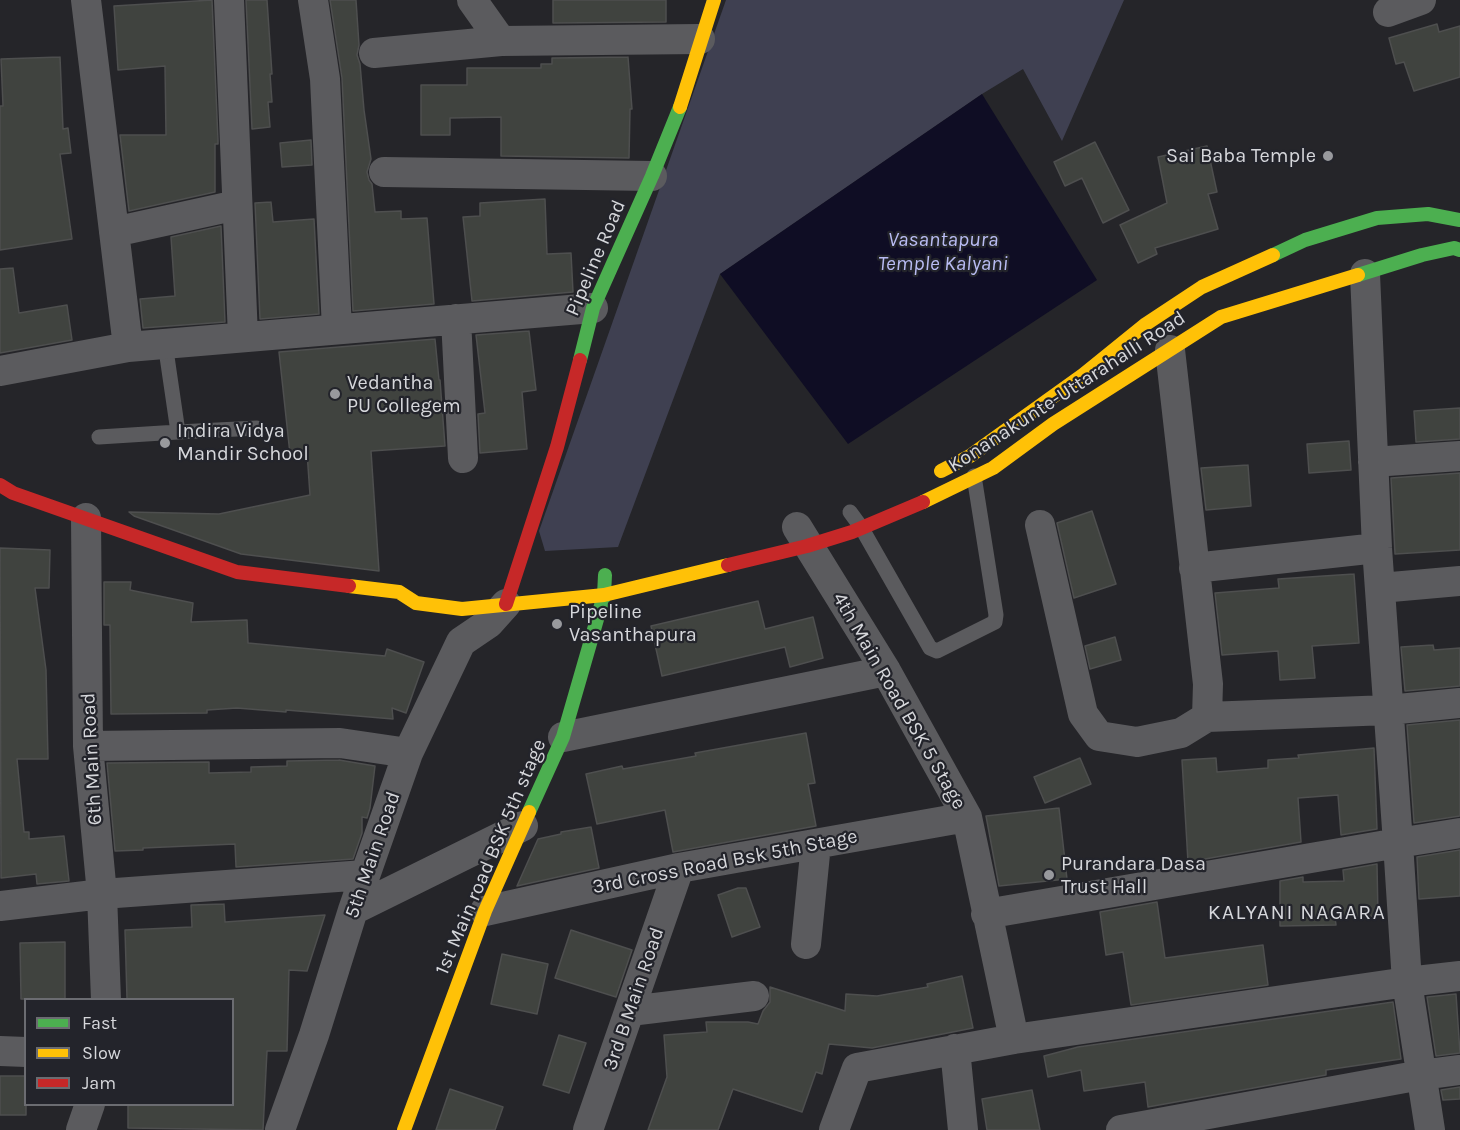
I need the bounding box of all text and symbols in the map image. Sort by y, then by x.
place label: Sai Baba Temple [1166,144,1316,168]
marker: Sai Baba Temple [1321,149,1335,163]
street label: Pipeline Road [561,196,631,320]
water label: Vasantapura Temple Kalyani [878,227,1008,277]
street label: Konanakunte-Uttarahalli Road [944,306,1190,478]
place label: Vedantha PU Collegem [347,371,461,418]
marker: Vedantha PU Collegem [328,387,342,401]
place label: Indira Vidya Mandir School [177,419,309,466]
marker: Indira Vidya Mandir School [158,436,172,450]
street label: 4th Main Road BSK 5 Stage [827,588,971,814]
place label: Pipeline Vasanthapura [569,600,697,647]
marker: Pipeline Vasanthapura [550,617,564,631]
street label: 6th Main Road [77,692,107,826]
street label: 1st Main road BSK 5th stage [430,736,552,978]
street label: 5th Main Road [340,788,406,922]
street label: 3rd Cross Road Bsk 5th Stage [590,825,860,899]
place label: Purandara Dasa Trust Hall [1061,852,1206,899]
marker: Purandara Dasa Trust Hall [1042,868,1056,882]
district label: KALYANI NAGARA [1208,900,1386,926]
street label: 3rd B Main Road [598,924,670,1074]
legend [24,998,234,1106]
text: Fast [82,1012,117,1034]
text: Slow [82,1042,121,1064]
text: Jam [82,1072,116,1094]

